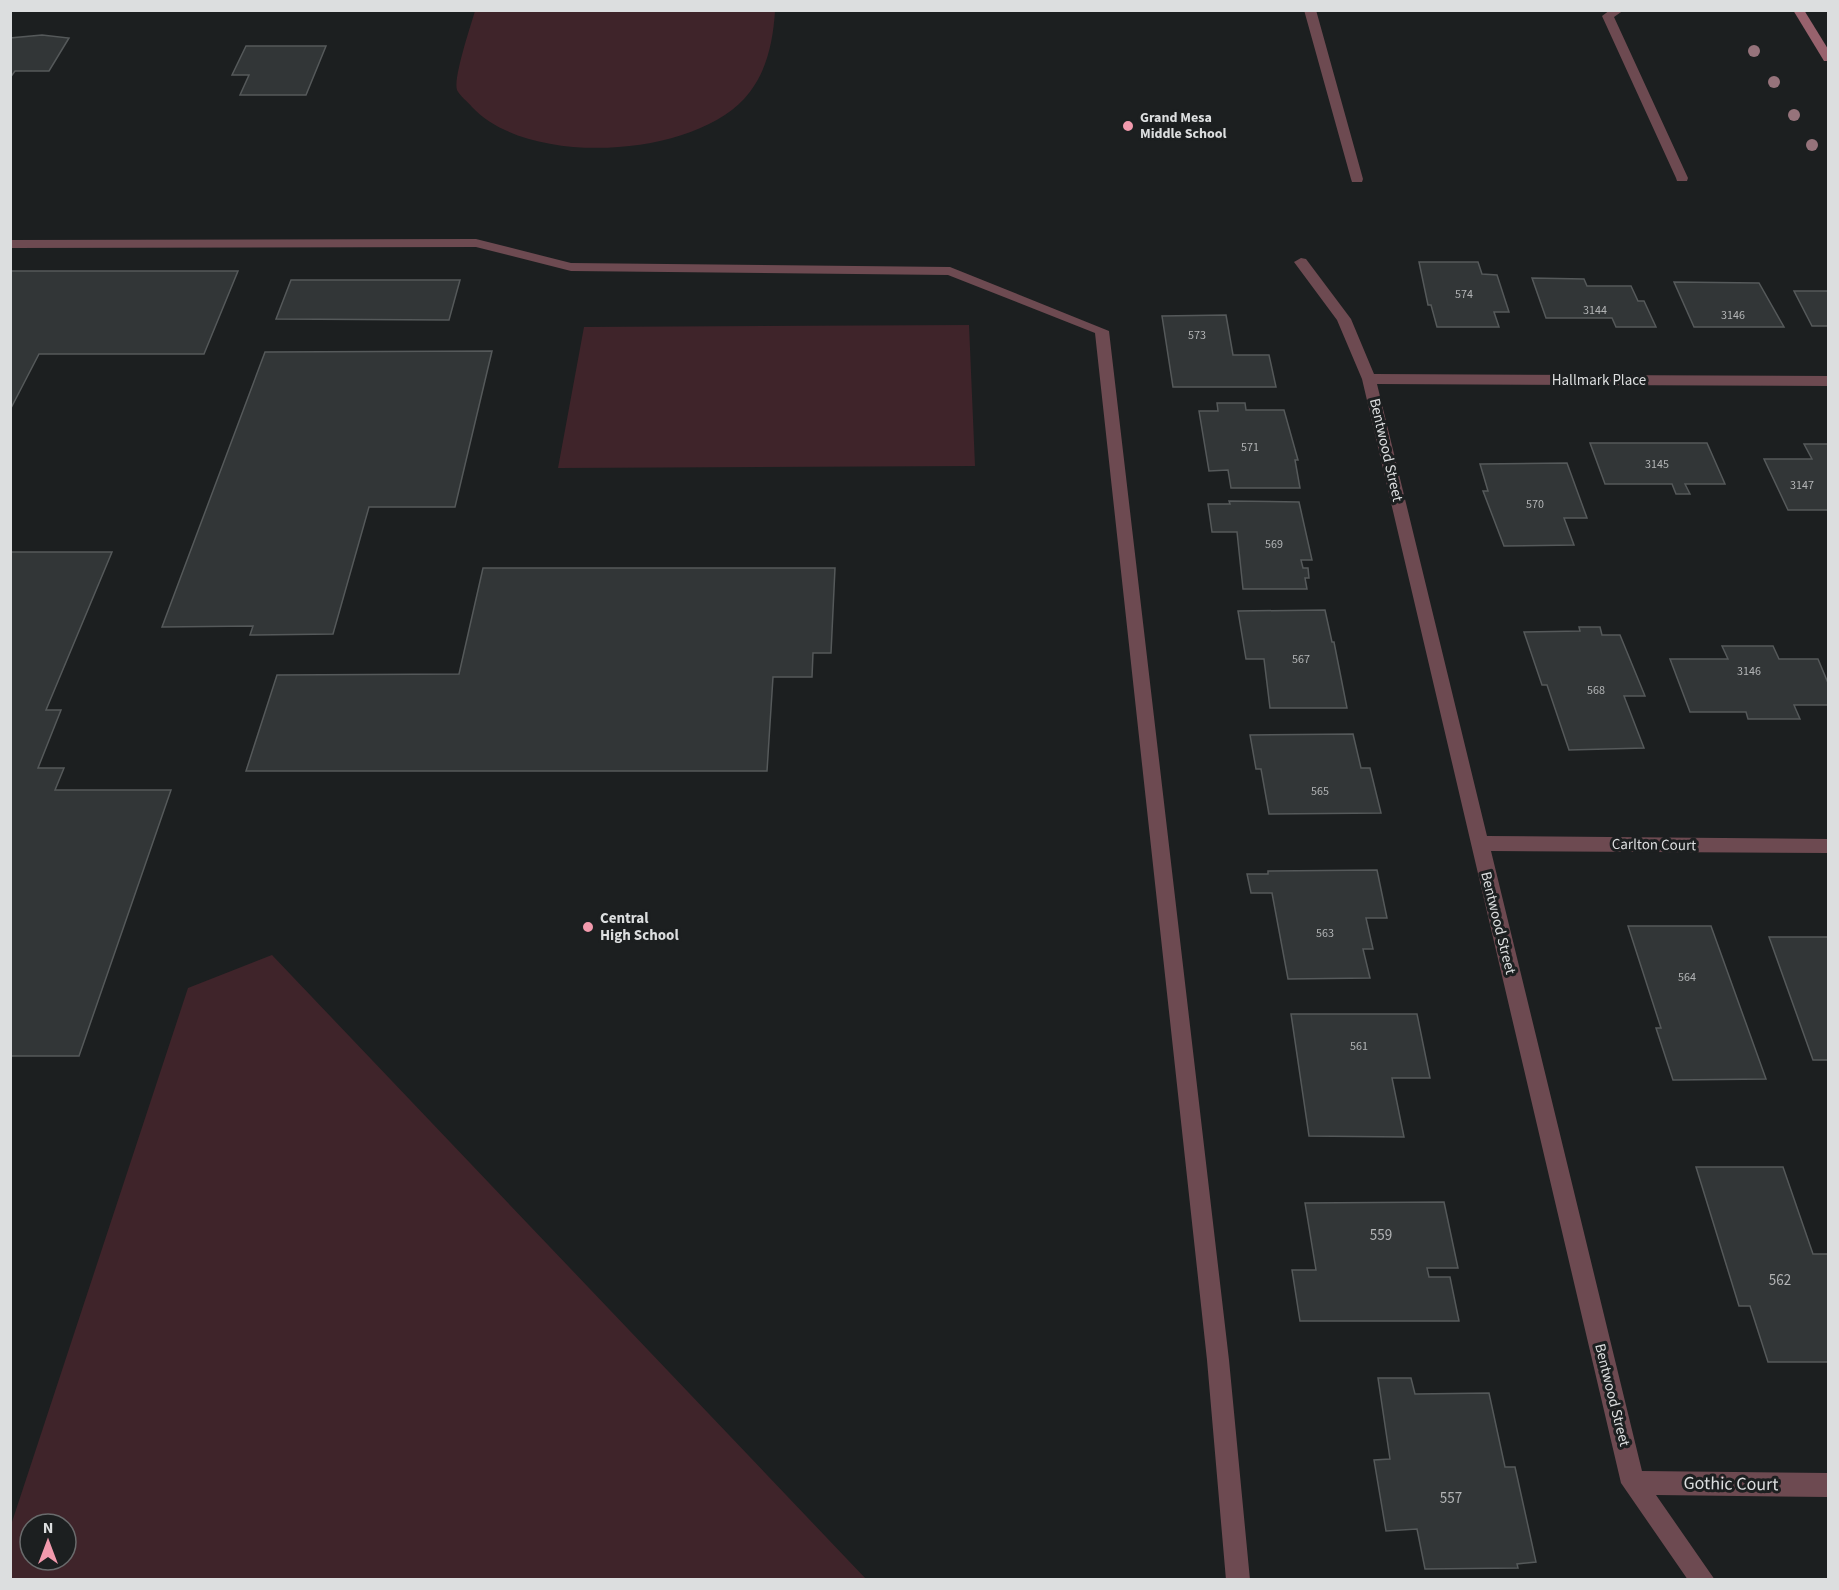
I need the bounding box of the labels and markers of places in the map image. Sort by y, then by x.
place label: Grand Mesa Middle School [1140,108,1227,144]
marker: Grand Mesa Middle School [1121,119,1135,133]
place label: Central High School [600,908,679,946]
marker: Central High School [581,920,595,934]

